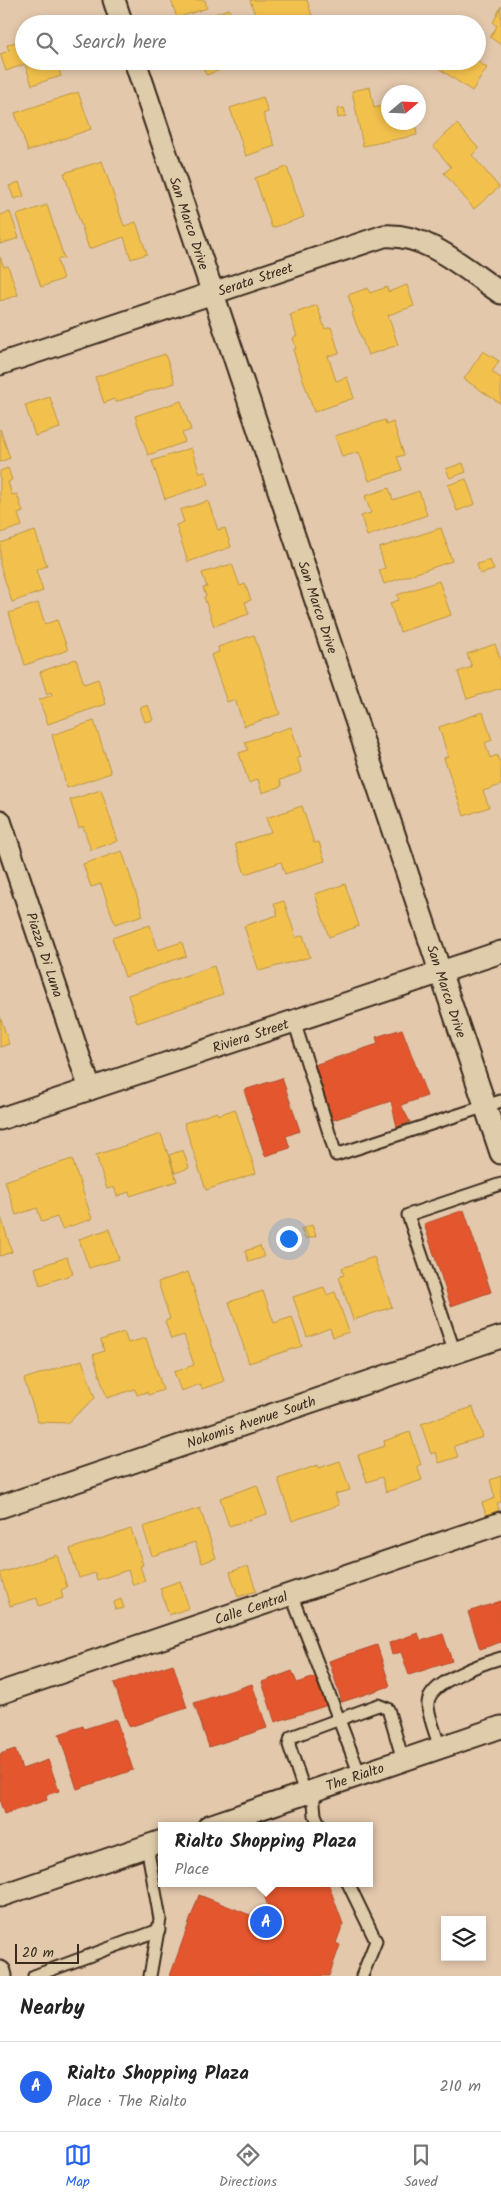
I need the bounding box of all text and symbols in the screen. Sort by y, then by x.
search box [15,15,486,70]
text: Search here [73,28,167,58]
icon: search [33,29,61,57]
north arrow [381,85,426,130]
street label: San Marco Drive [163,174,214,274]
street label: Serata Street [215,257,297,303]
street label: San Marco Drive [291,558,343,658]
street label: Piazza Di Luna [19,910,68,1000]
street label: San Marco Drive [420,942,472,1042]
street label: Riviera Street [210,1013,293,1059]
your location [276,1226,302,1252]
street label: Nokomis Avenue South [184,1391,319,1455]
street label: Calle Central [212,1586,291,1631]
street label: The Rialto [323,1757,387,1798]
popup [158,1822,373,1887]
text: Rialto Shopping Plaza [175,1827,356,1857]
text: Place [175,1857,209,1882]
pin: A [250,1903,282,1941]
map controls [441,1916,486,1961]
button: layers [441,1916,486,1961]
scale bar [15,1941,79,1964]
text: 20 m [22,1942,54,1964]
text: Nearby [20,1992,85,2025]
text: Rialto Shopping Plaza [67,2059,249,2089]
text: A [31,2074,41,2099]
text: 210 m [440,2074,481,2099]
text: Place · The Rialto [67,2089,187,2114]
tab: Map [64,2141,92,2193]
tab: Directions [219,2141,277,2193]
tab: Saved [404,2141,437,2193]

